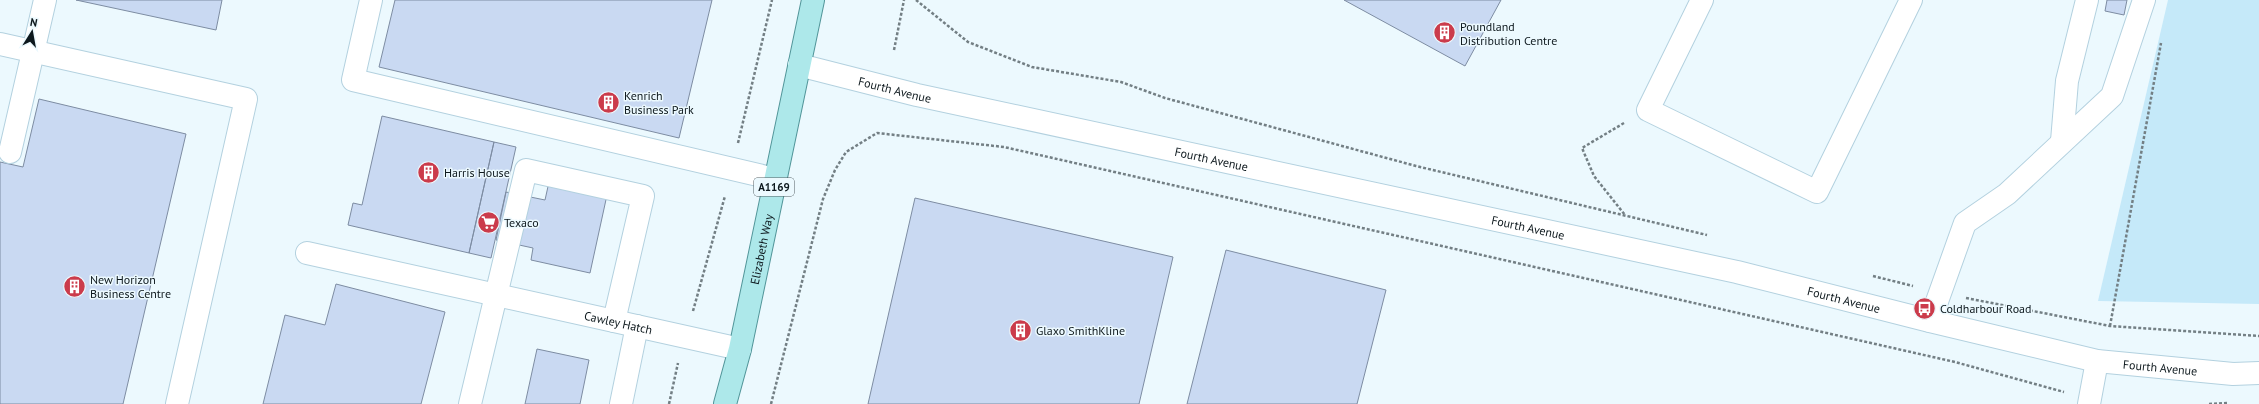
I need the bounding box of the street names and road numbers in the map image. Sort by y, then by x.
street label: Fourth Avenue [857,73,933,105]
street label: Fourth Avenue [1173,143,1250,174]
road number: A1169 [754,178,794,196]
street label: Elizabeth Way [746,212,776,286]
street label: Fourth Avenue [1490,212,1566,242]
street label: Fourth Avenue [1806,283,1882,316]
street label: Cawley Hatch [583,307,654,337]
street label: Fourth Avenue [2122,356,2198,378]

